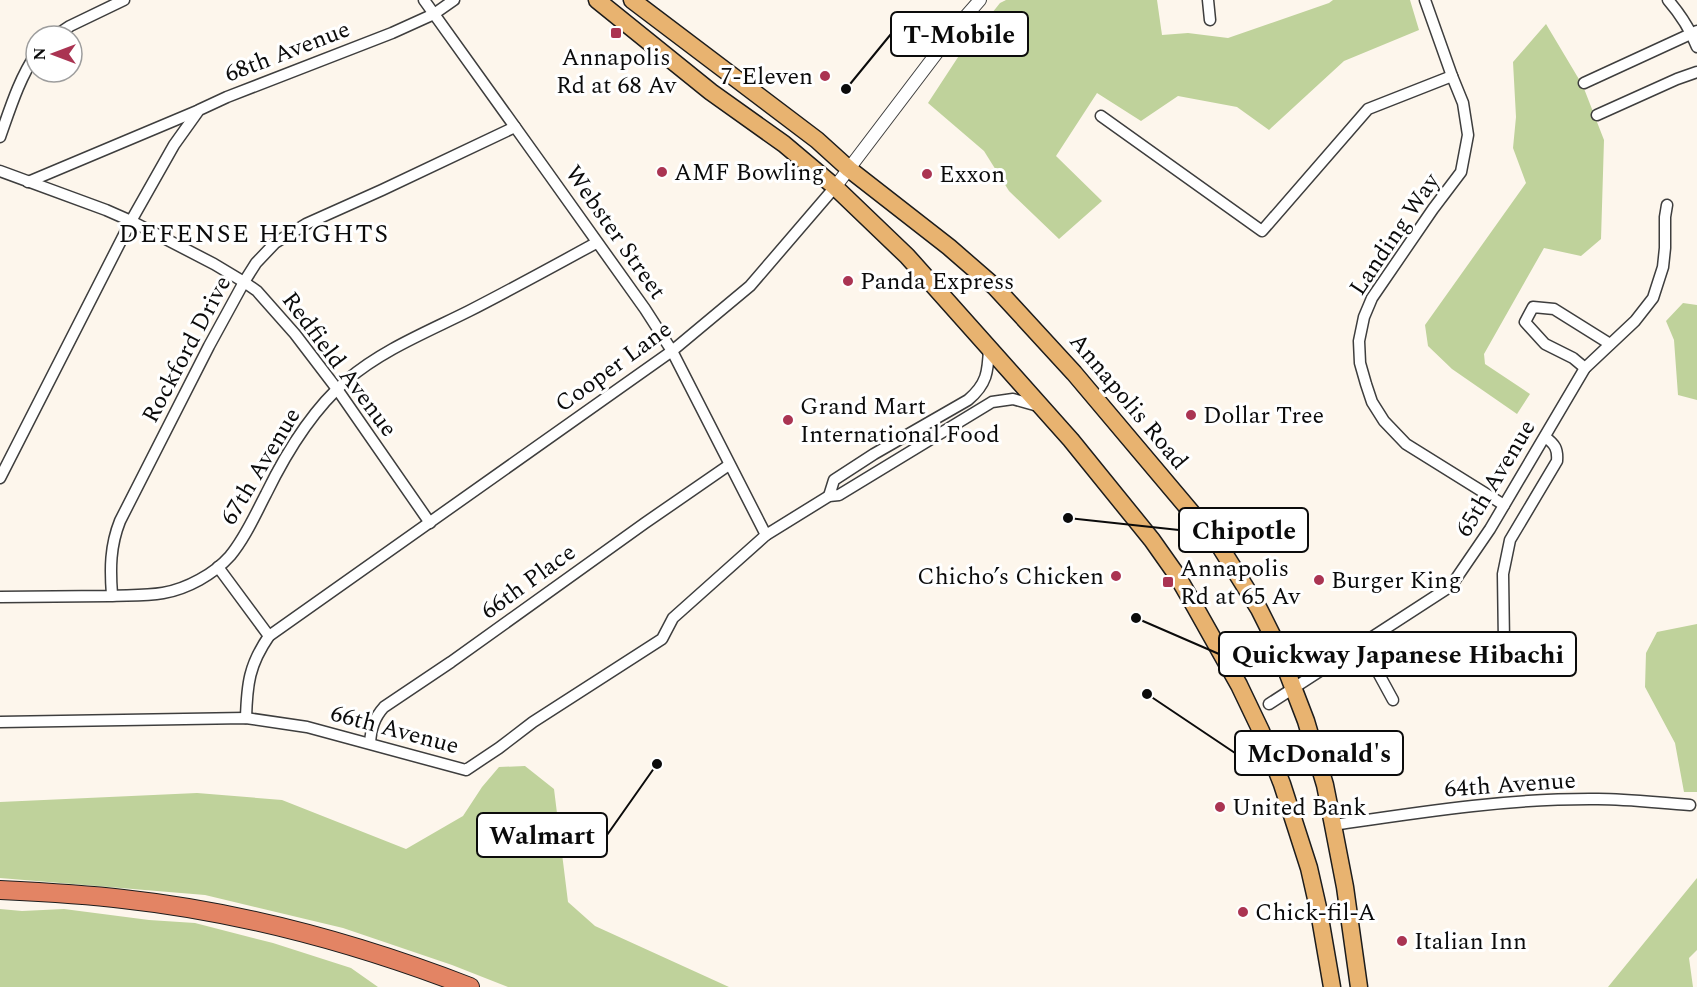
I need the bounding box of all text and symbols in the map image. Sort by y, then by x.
street label: 68th Avenue [219,12,355,92]
callout: T-Mobile [891,12,1028,56]
text: T-Mobile [903,15,1015,55]
north arrow [24,24,84,84]
marker: Annapolis Rd at 68 Av [609,26,623,40]
place label: Annapolis Rd at 68 Av [556,40,678,104]
text: N [28,47,52,61]
place label: 7-Eleven [721,59,813,95]
marker: 7-Eleven [818,69,832,83]
place label: AMF Bowling [674,155,824,191]
place label: Exxon [939,157,1005,193]
street label: Webster Street [555,158,675,307]
marker: AMF Bowling [655,165,669,179]
street label: Landing Way [1340,165,1450,303]
marker: Exxon [920,167,934,181]
district label: DEFENSE HEIGHTS [118,214,390,254]
place label: Panda Express [860,264,1015,300]
street label: Rockford Drive [133,269,241,430]
marker: Panda Express [841,274,855,288]
street label: Redfield Avenue [272,284,406,445]
street label: Cooper Lane [548,312,680,422]
street label: Annapolis Road [1060,325,1196,478]
place label: Grand Mart International Food [800,389,1000,453]
place label: Dollar Tree [1203,398,1324,434]
street label: 67th Avenue [212,401,310,532]
marker: Dollar Tree [1184,408,1198,422]
marker: Grand Mart International Food [781,413,795,427]
street label: 65th Avenue [1447,413,1545,544]
callout: Chipotle [1179,508,1308,552]
text: Chipotle [1192,511,1296,551]
street label: 66th Place [474,535,584,629]
place label: Annapolis Rd at 65 Av [1180,551,1302,615]
place label: Chicho’s Chicken [917,559,1104,595]
place label: Burger King [1331,563,1461,599]
marker: Chicho’s Chicken [1109,569,1123,583]
marker: Burger King [1312,573,1326,587]
marker: Annapolis Rd at 65 Av [1161,575,1175,589]
callout: Quickway Japanese Hibachi [1219,632,1576,676]
text: Quickway Japanese Hibachi [1232,635,1564,675]
street label: 66th Avenue [326,696,463,764]
callout: McDonald's [1235,731,1403,775]
text: McDonald's [1247,734,1391,774]
street label: 64th Avenue [1443,762,1577,808]
place label: United Bank [1232,790,1367,826]
marker: United Bank [1213,800,1227,814]
callout: Walmart [477,813,607,857]
text: Walmart [489,816,595,856]
place label: Chick-fil-A [1255,895,1376,931]
marker: Chick-fil-A [1236,905,1250,919]
place label: Italian Inn [1414,924,1527,960]
marker: Italian Inn [1395,934,1409,948]

